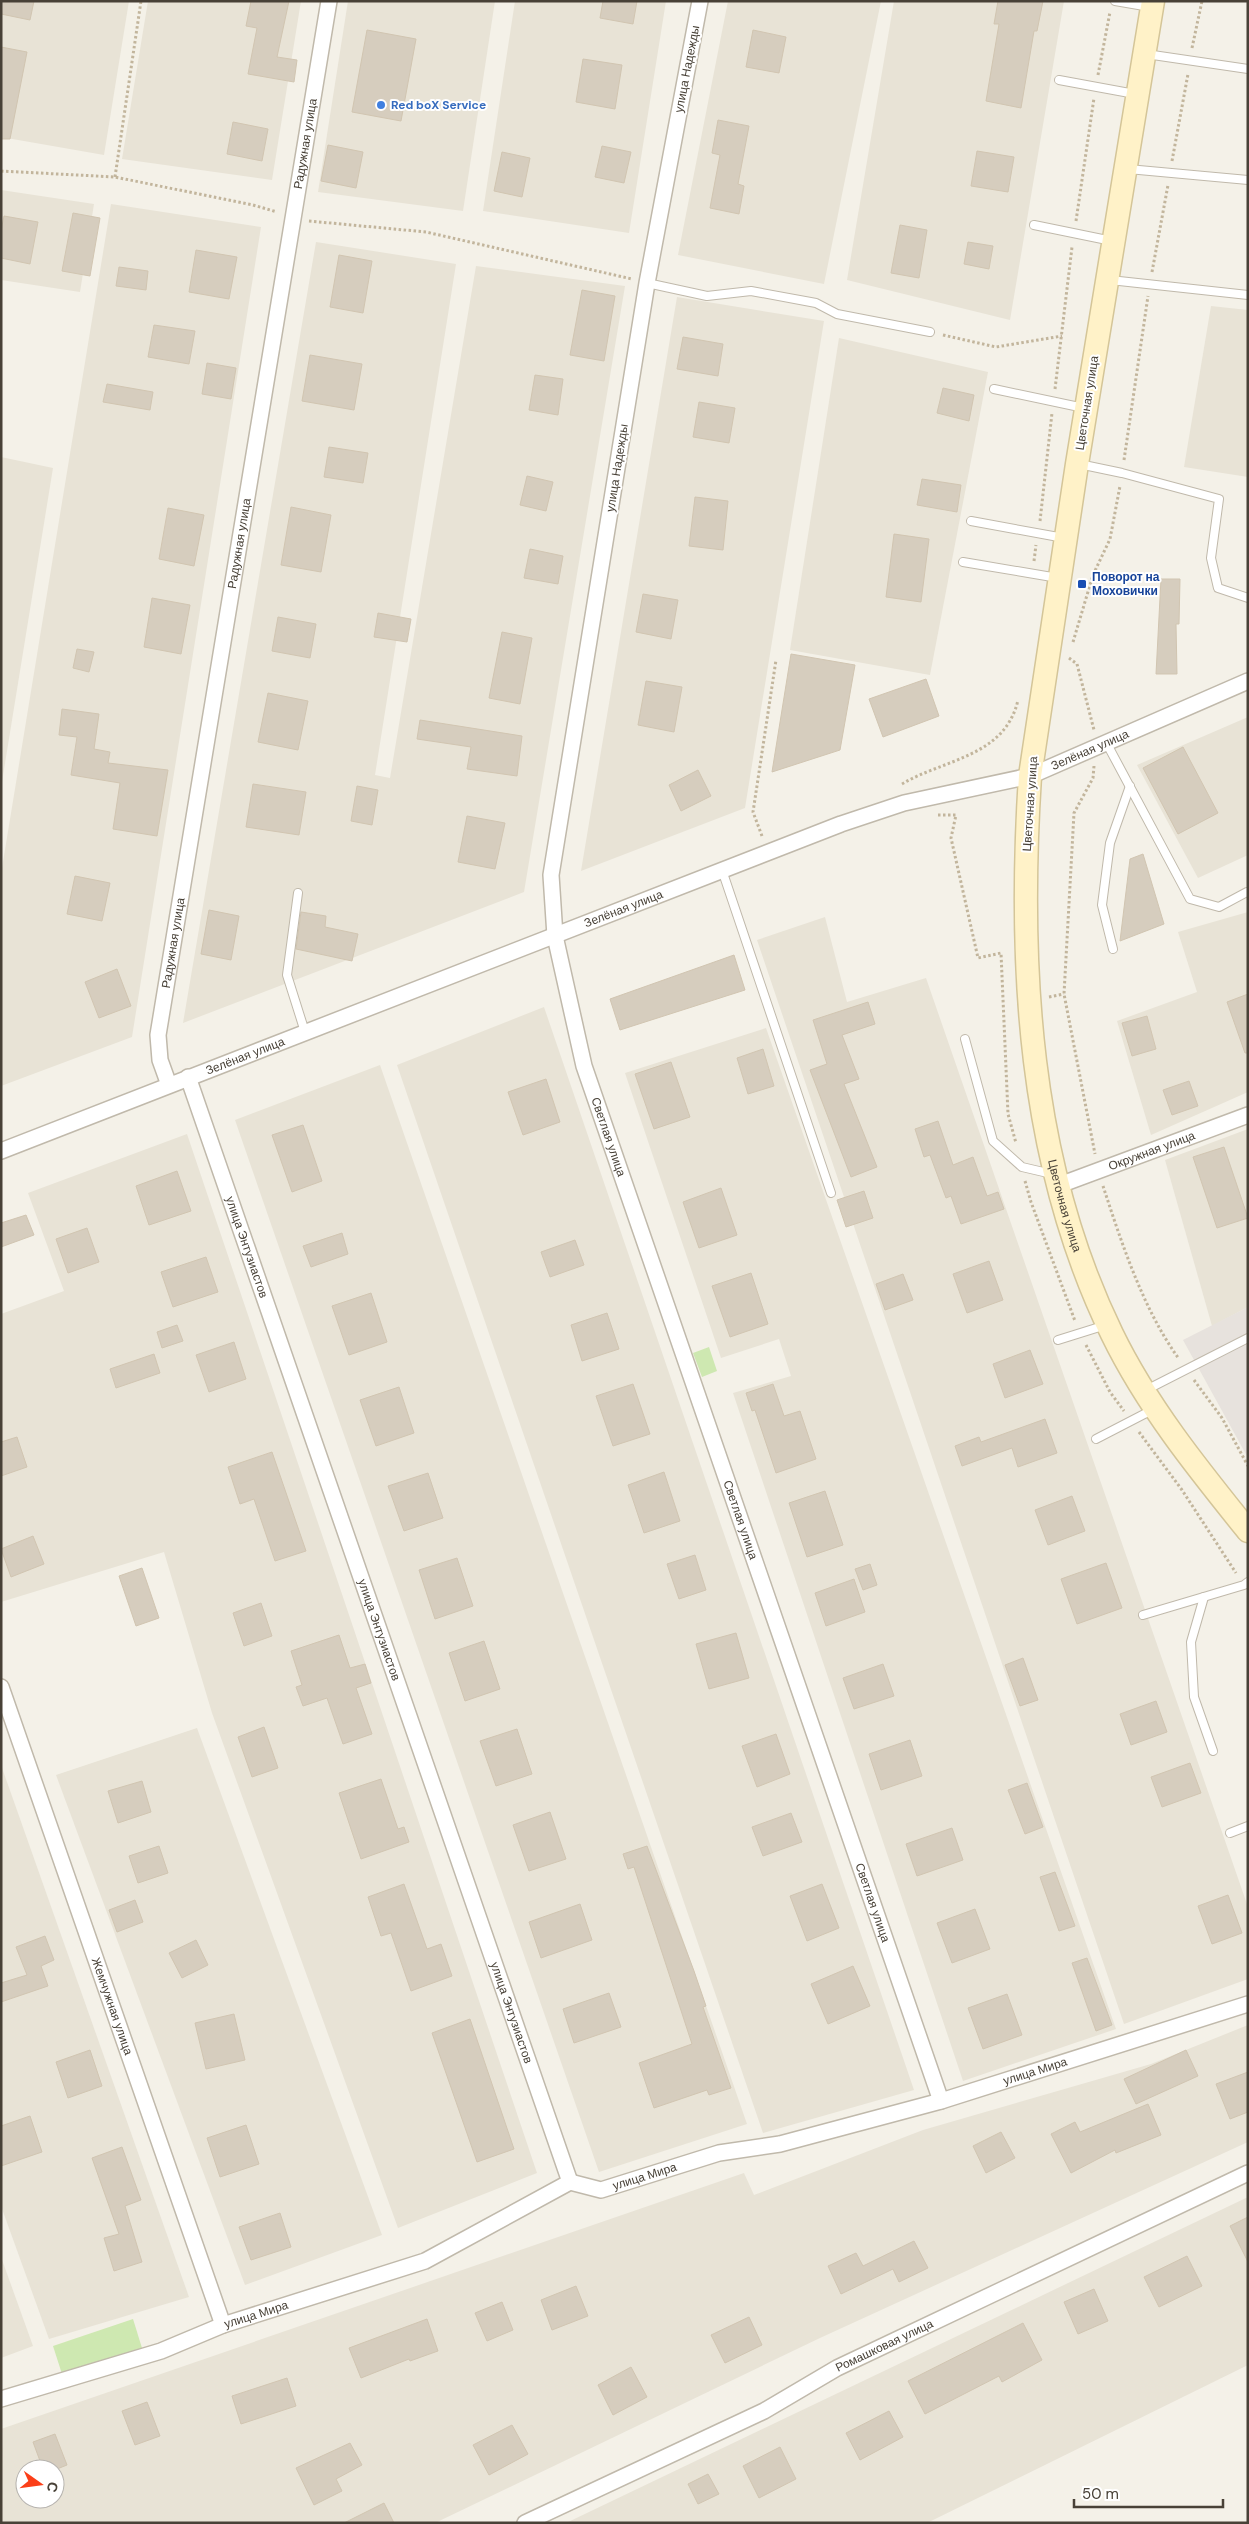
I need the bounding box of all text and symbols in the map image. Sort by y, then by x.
street label: улица Надежды [671,24,703,114]
street label: Радужная улица [290,97,321,190]
place label: Red boX Service [391,97,486,113]
marker: Red boX Service [375,99,387,111]
street label: Цветочная улица [1072,354,1102,451]
street label: улица Надежды [602,423,632,513]
street label: Радужная улица [224,497,255,590]
place label: Поворот на Моховички [1092,569,1160,599]
marker: Поворот на Моховички [1076,578,1088,590]
street label: Зелёная улица [1049,726,1132,774]
street label: Цветочная улица [1019,756,1041,852]
street label: Зелёная улица [582,886,666,931]
street label: Радужная улица [158,896,189,989]
street label: Зелёная улица [203,1033,287,1079]
street label: Светлая улица [587,1095,630,1179]
street label: Окружная улица [1106,1127,1198,1174]
street label: Цветочная улица [1044,1158,1085,1254]
street label: улица Энтузиастов [222,1194,272,1300]
street label: Светлая улица [719,1478,762,1562]
street label: улица Энтузиастов [354,1577,404,1683]
street label: Светлая улица [852,1861,894,1945]
street label: Жемчужная улица [88,1955,137,2057]
street label: улица Энтузиастов [487,1960,536,2066]
street label: улица Мира [1001,2054,1069,2089]
street label: улица Мира [611,2159,679,2194]
street label: улица Мира [222,2297,290,2332]
street label: Ромашковая улица [833,2315,936,2376]
north arrow [15,2459,65,2509]
scale bar [1074,2476,1223,2508]
text: С [43,2480,63,2494]
text: 50 m [1082,2484,1119,2504]

